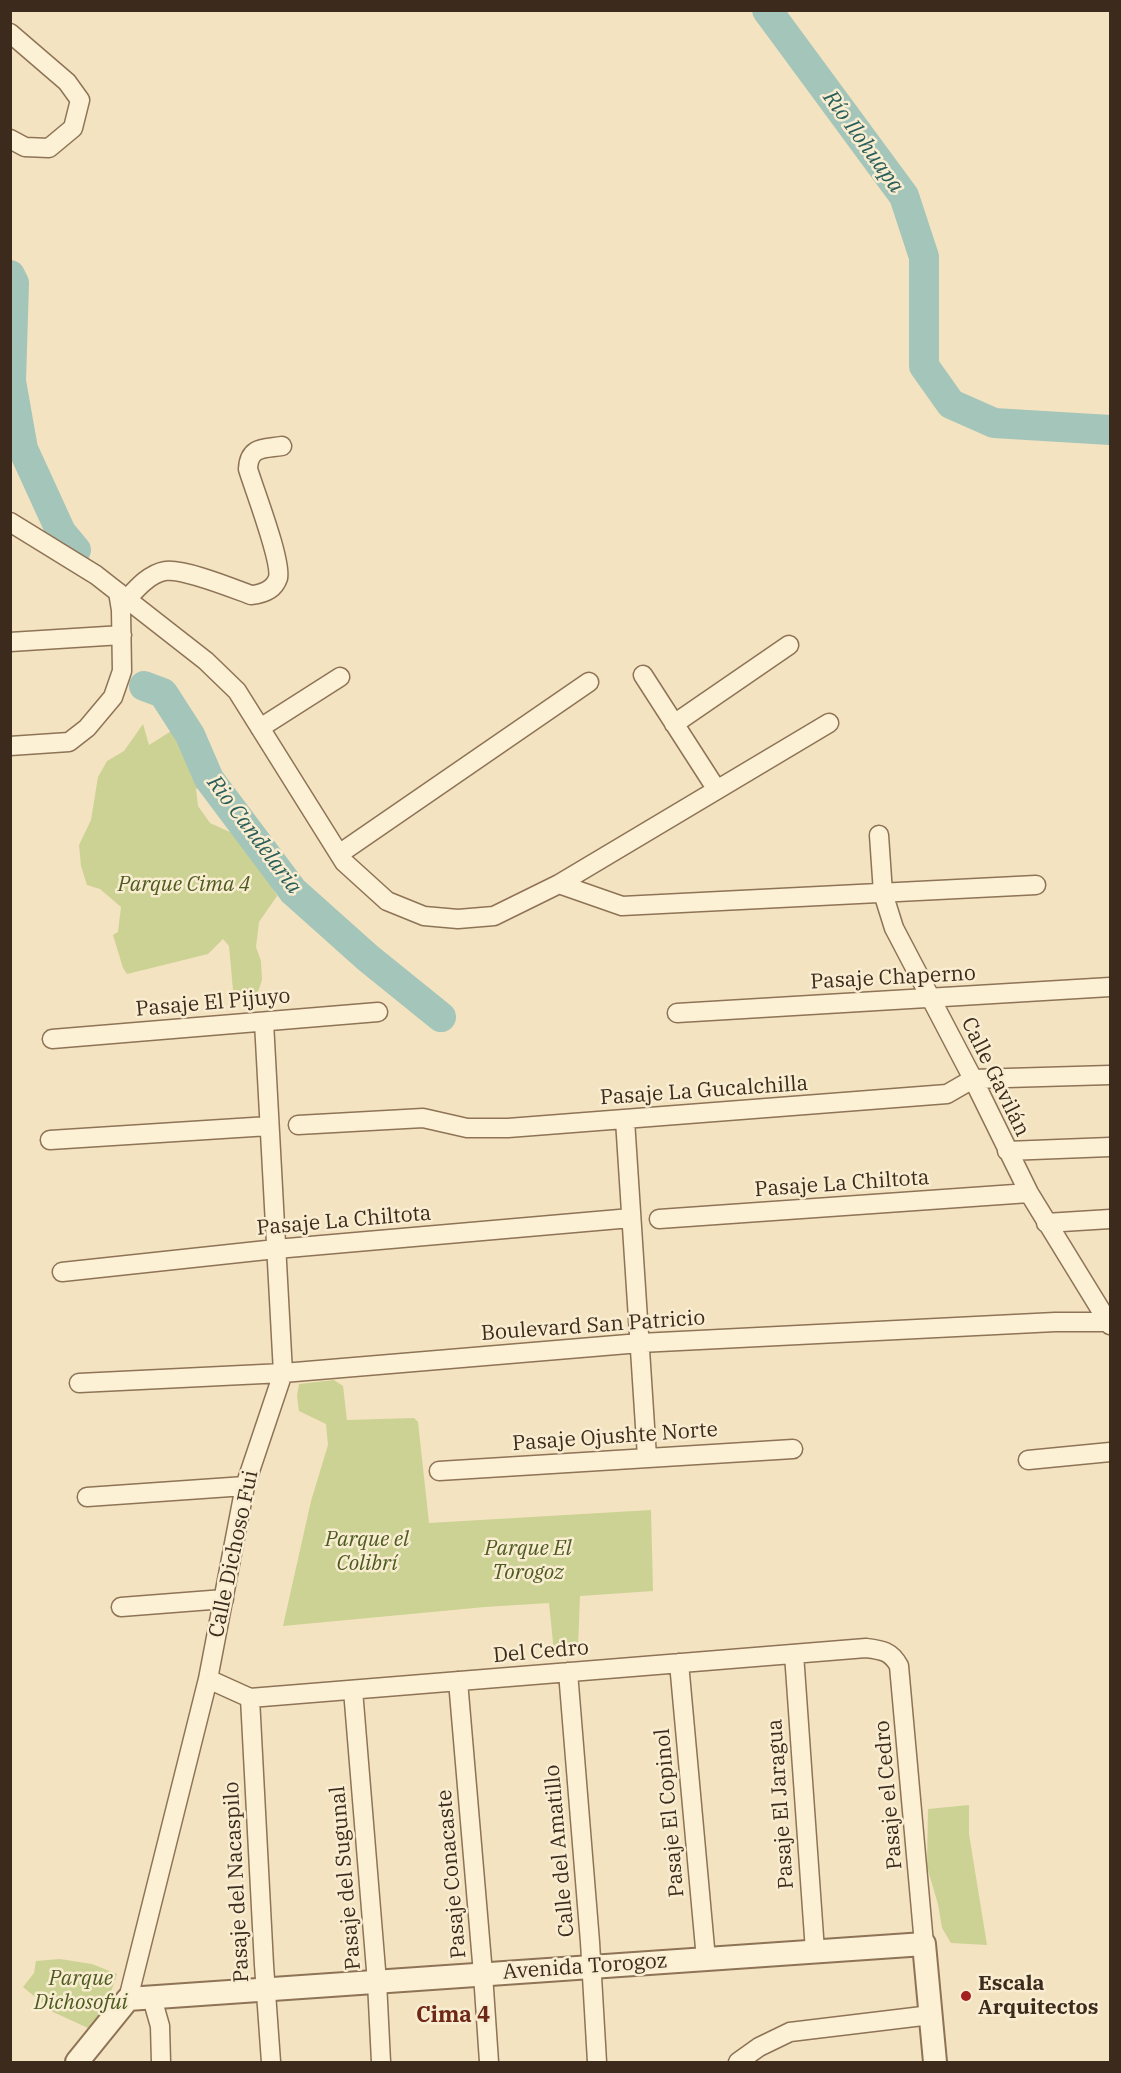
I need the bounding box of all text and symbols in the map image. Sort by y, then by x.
water label: Río Ilohuapa [817,86,909,198]
water label: Rio Candelaria [201,771,307,899]
park label: Parque Cima 4 [118,872,250,898]
street label: Pasaje Chaperno [810,961,976,995]
street label: Pasaje El Pijuyo [135,984,291,1022]
street label: Calle Gavilán [955,1013,1035,1141]
street label: Pasaje La Gucalchilla [599,1071,809,1111]
street label: Pasaje La Chiltota [754,1165,930,1203]
street label: Pasaje La Chiltota [256,1201,432,1241]
street label: Boulevard San Patricio [480,1306,706,1346]
street label: Pasaje Ojushte Norte [511,1417,719,1457]
street label: Calle Dichoso Fui [204,1468,264,1640]
park label: Parque el Colibrí [325,1527,409,1577]
park label: Parque El Torogoz [484,1536,572,1586]
street label: Del Cedro [492,1635,590,1669]
street label: Pasaje El Jaragua [762,1718,800,1890]
street label: Pasaje el Cedro [870,1719,908,1871]
street label: Pasaje El Copinol [650,1728,690,1898]
street label: Calle del Amatillo [540,1764,580,1938]
street label: Pasaje del Nacaspilo [219,1781,255,1983]
street label: Pasaje del Sugunal [325,1785,367,1971]
street label: Pasaje Conacaste [432,1788,472,1960]
street label: Avenida Torogoz [502,1949,668,1985]
park label: Parque Dichosofui [34,1966,128,2016]
place label: Escala Arquitectos [978,1971,1098,2021]
marker: Escala Arquitectos [959,1989,973,2003]
district label: Cima 4 [416,2003,490,2029]

